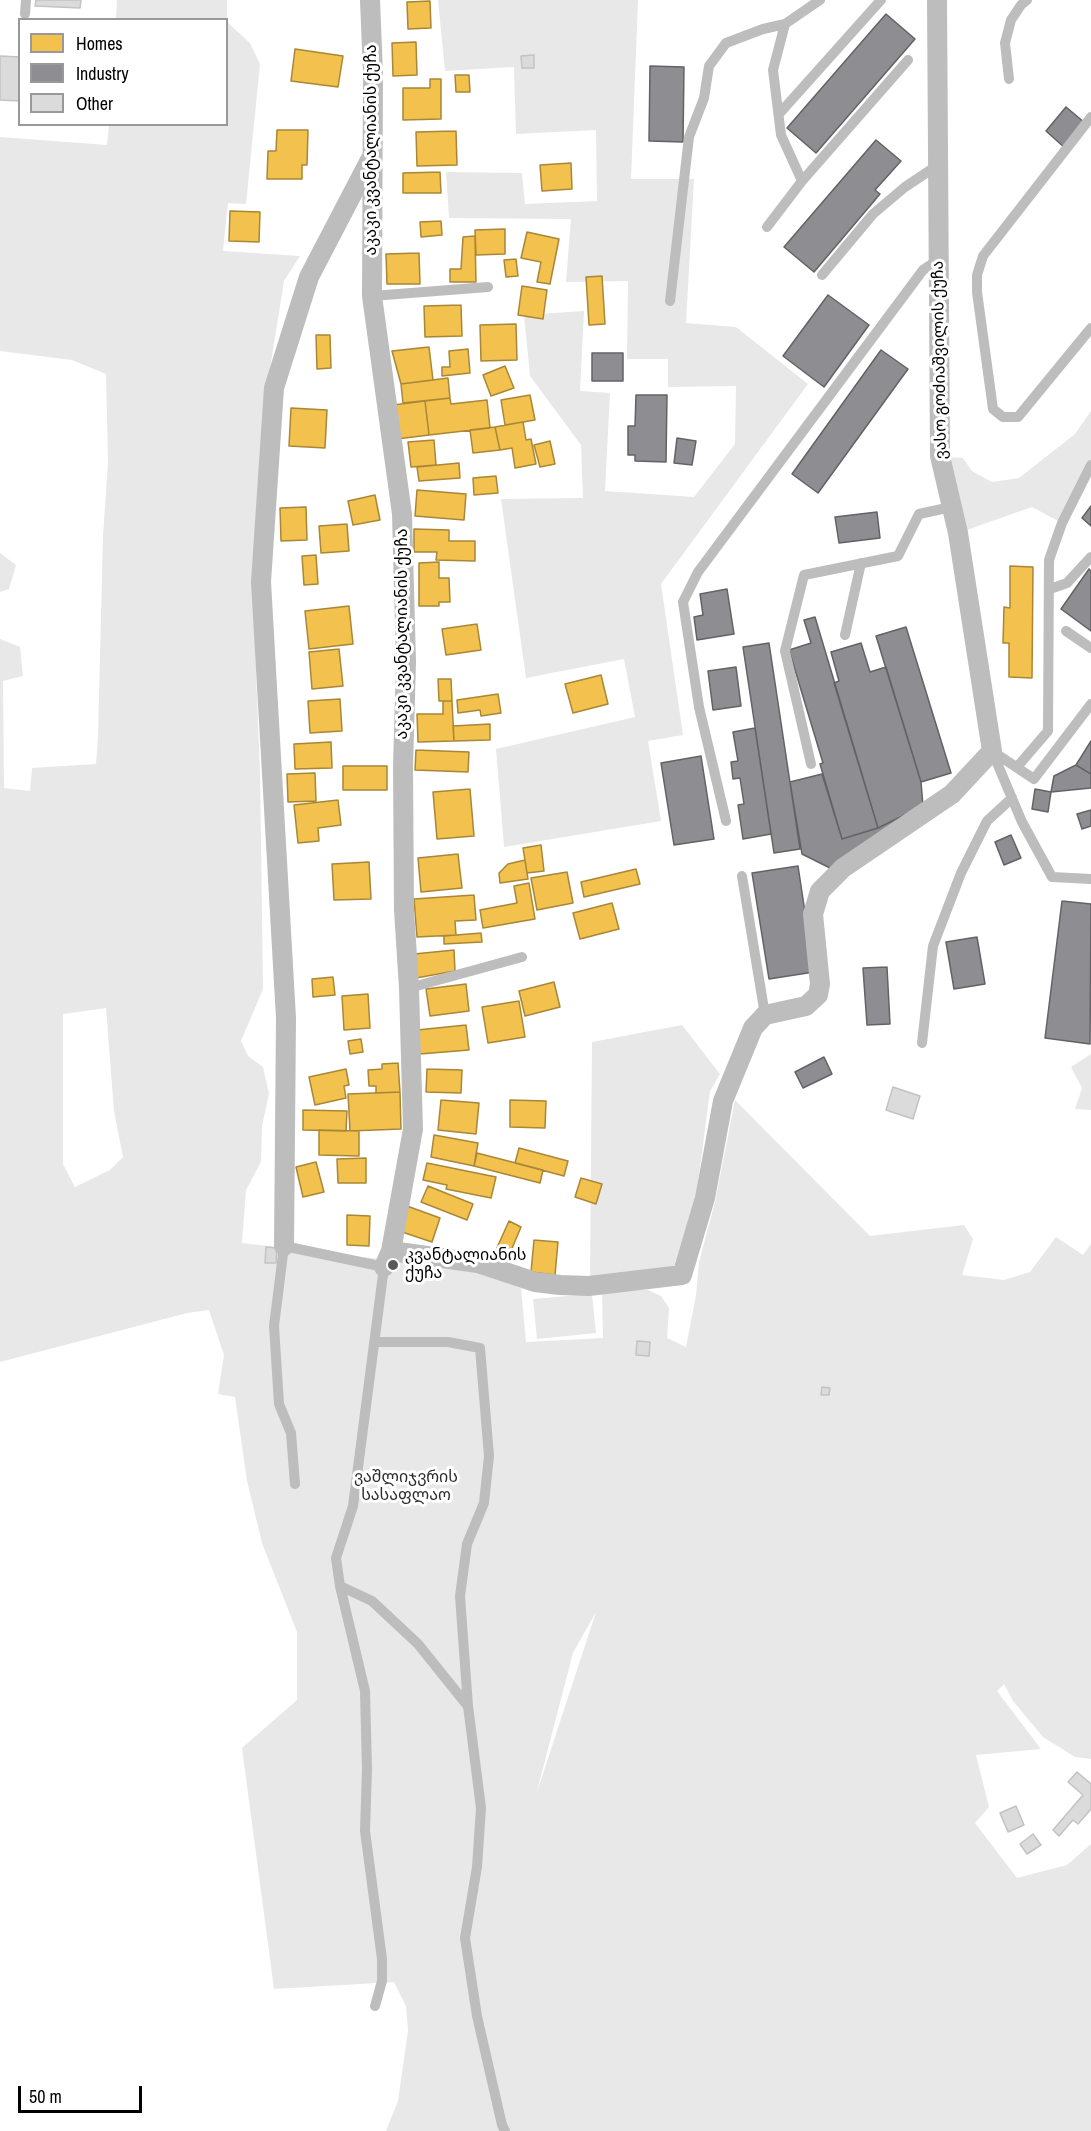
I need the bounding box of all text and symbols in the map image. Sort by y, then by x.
legend [18,18,228,126]
text: Homes [76,31,123,56]
street label: აკაკი კვანტალიანის ქუჩა [362,44,382,256]
text: Industry [76,61,129,86]
text: Other [76,91,113,116]
street label: ვასო გოძიაშვილის ქუჩა [929,261,951,459]
street label: აკაკი კვანტალიანის ქუჩა [393,528,413,740]
place label: კვანტალიანის ქუჩა [405,1246,527,1284]
marker: კვანტალიანის ქუჩა [386,1258,400,1272]
park label: ვაშლიჯვრის სასაფლაო [354,1468,458,1506]
scale bar [21,2074,146,2112]
text: 50 m [29,2084,62,2109]

